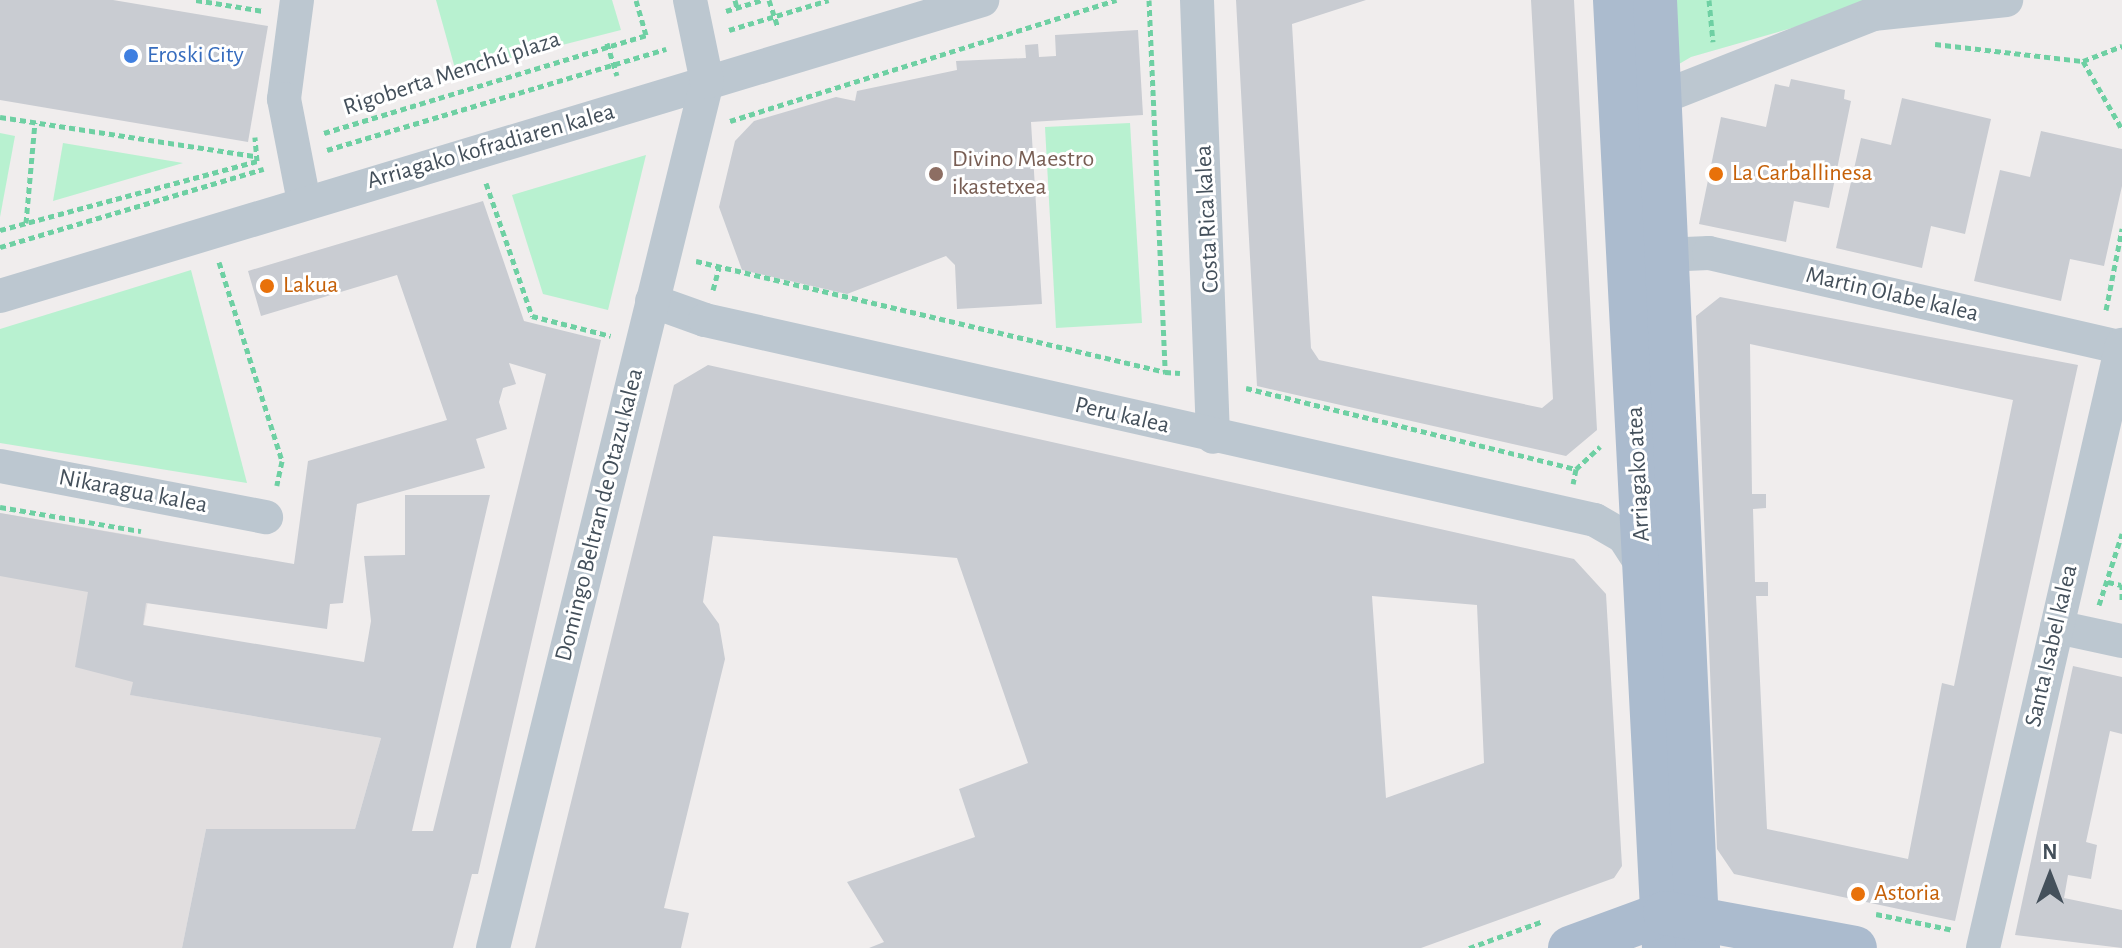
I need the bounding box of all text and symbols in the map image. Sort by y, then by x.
street label: Rigoberta Menchú plaza [340,25,564,123]
place label: Eroski City [147,42,244,70]
marker: Eroski City [122,47,140,65]
street label: Arriagako kofradiaren kalea [364,98,618,196]
street label: Costa Rica kalea [1190,144,1226,294]
place label: Divino Maestro ikastetxea [952,146,1094,202]
place label: La Carballinesa [1732,160,1873,188]
marker: Divino Maestro ikastetxea [927,165,945,183]
marker: La Carballinesa [1707,165,1725,183]
street label: Martin Olabe kalea [1803,261,1981,329]
place label: Lakua [283,272,338,300]
marker: Lakua [258,277,276,295]
street label: Domingo Beltran de Otazu kalea [550,365,650,665]
street label: Peru kalea [1072,391,1172,441]
street label: Arriagako atea [1621,406,1657,542]
street label: Nikaragua kalea [56,463,210,521]
street label: Santa Isabel kalea [2019,562,2085,730]
north arrow [2010,836,2090,916]
text: N [2042,841,2058,863]
place label: Astoria [1874,880,1940,908]
marker: Astoria [1849,885,1867,903]

